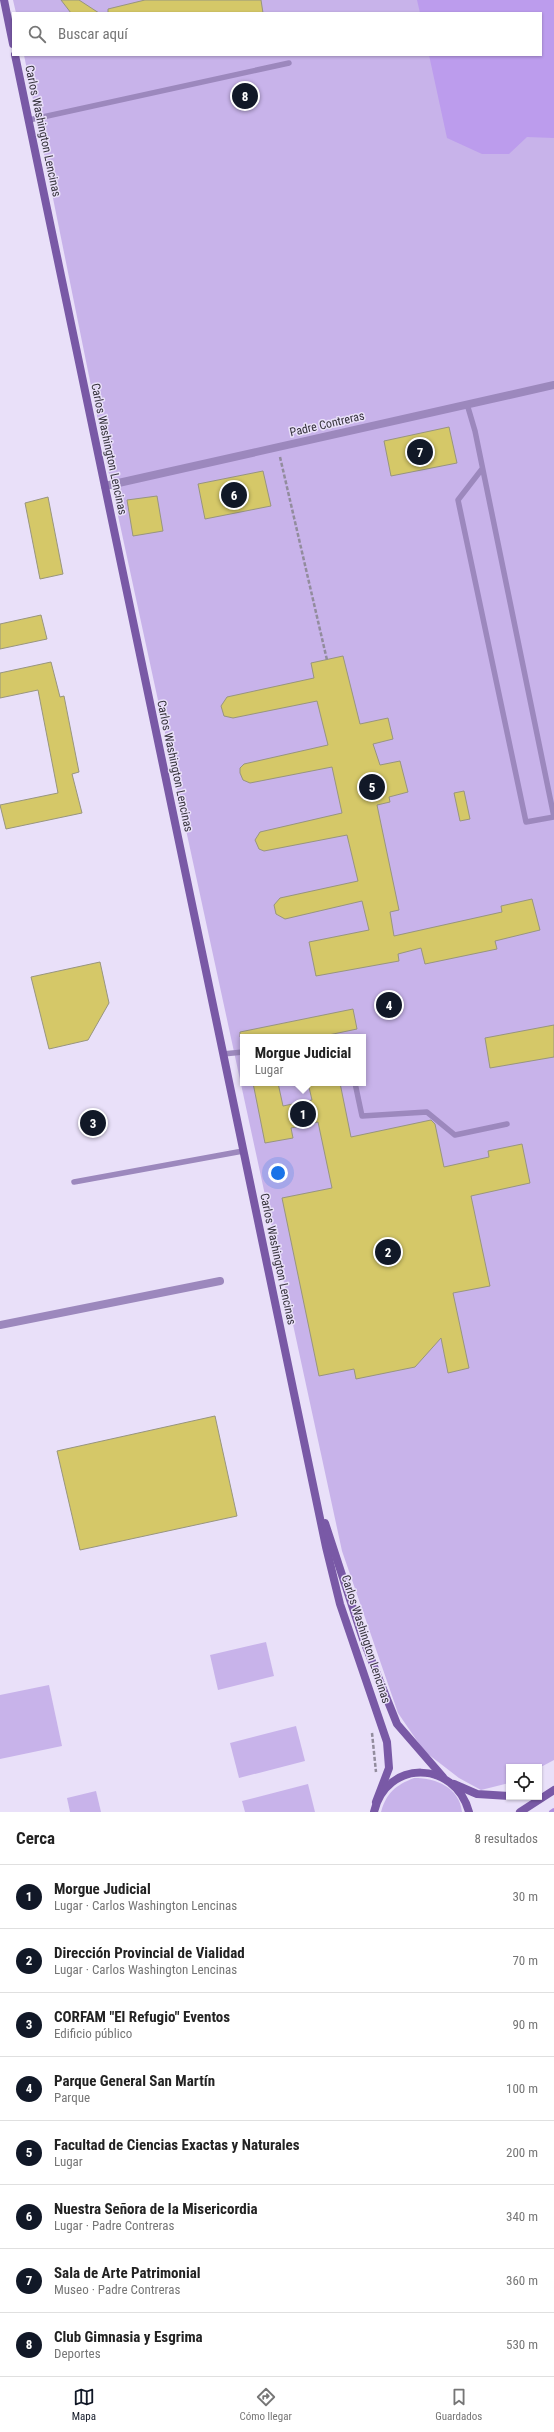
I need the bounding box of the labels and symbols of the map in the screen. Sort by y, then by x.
street label: Carlos Washington Lencinas [22,64,64,198]
pin: 8 [232,81,258,111]
street label: Carlos Washington Lencinas [88,382,130,516]
street label: Padre Contreras [288,409,366,439]
pin: 7 [407,437,433,467]
pin: 6 [221,480,247,510]
street label: Carlos Washington Lencinas [154,699,196,833]
pin: 5 [359,772,385,802]
pin: 4 [376,990,402,1020]
pin: 1 [290,1099,316,1129]
pin: 3 [80,1108,106,1138]
your location [268,1163,288,1183]
street label: Carlos Washington Lencinas [257,1192,299,1326]
pin: 2 [375,1237,401,1267]
street label: Carlos Washington Lencinas [339,1573,393,1705]

